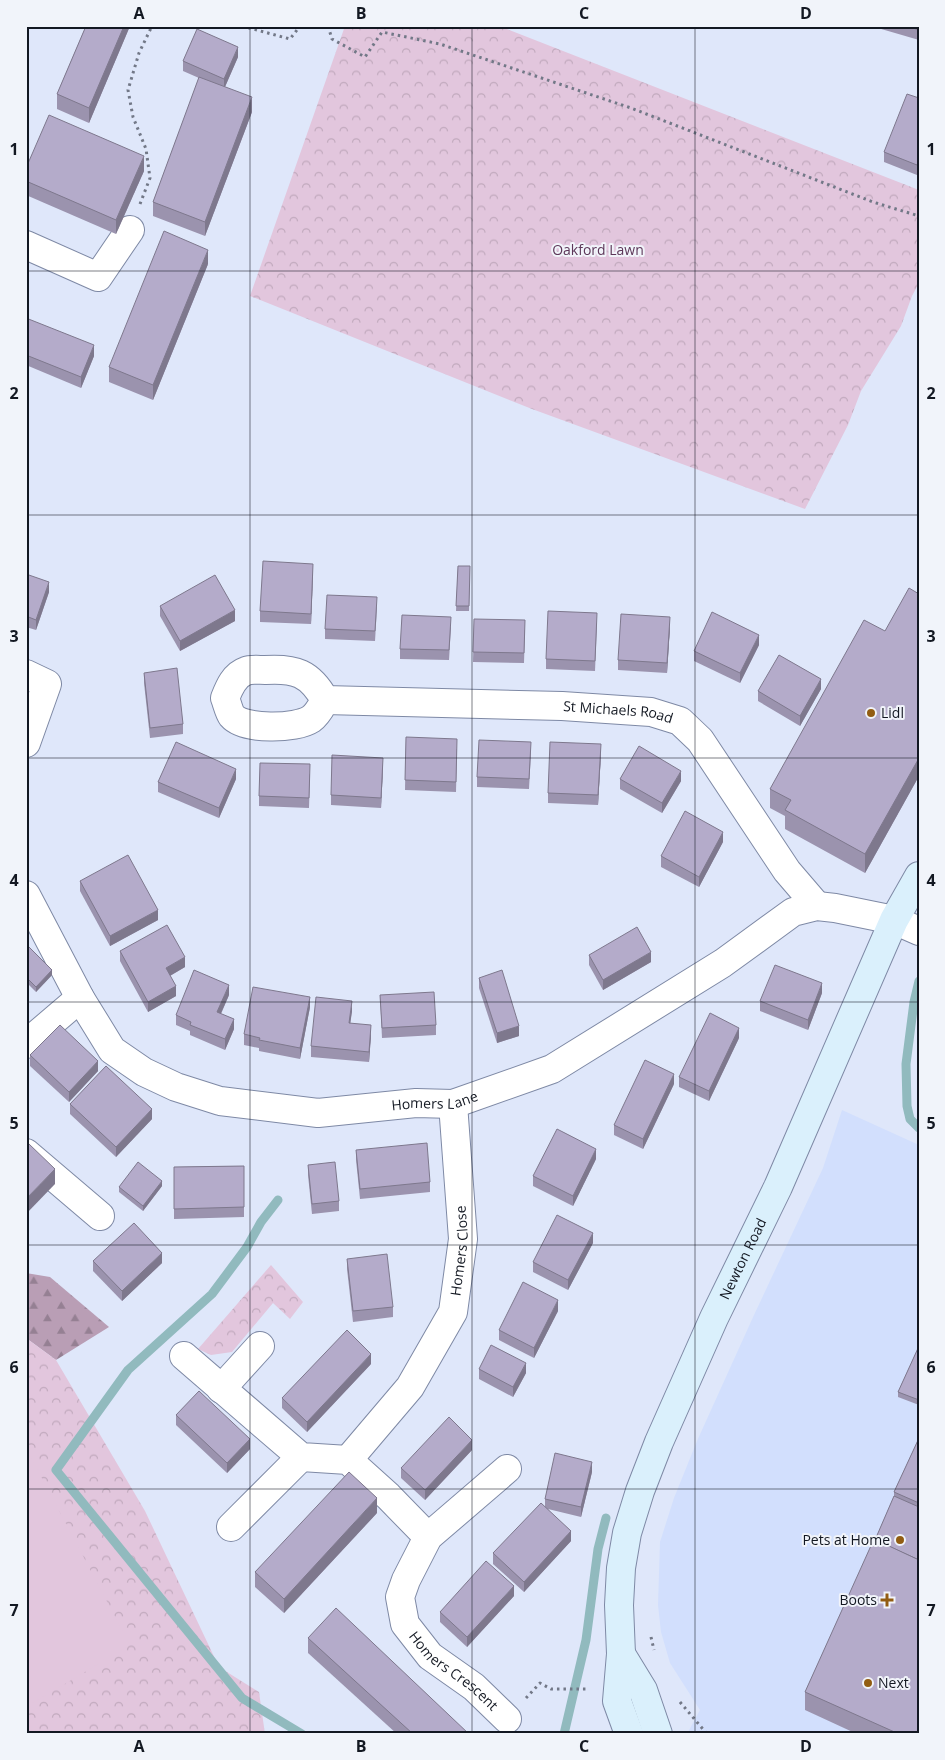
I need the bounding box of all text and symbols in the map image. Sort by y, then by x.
text: A [133,2,145,24]
text: B [356,2,366,24]
text: C [579,2,589,24]
text: D [800,2,812,24]
text: 1 [9,138,19,160]
text: 1 [926,138,936,160]
park label: Oakford Lawn [552,240,644,259]
text: 2 [9,382,19,404]
text: 2 [926,382,936,404]
text: 3 [9,625,19,647]
text: 3 [926,625,936,647]
street label: St Michaels Road [563,696,676,727]
place label: Lidl [881,703,904,722]
marker: Lidl [865,707,877,719]
text: 4 [9,869,19,891]
text: 4 [926,869,936,891]
street label: Homers Lane [391,1086,480,1114]
text: 5 [9,1112,19,1134]
text: 5 [926,1112,936,1134]
street label: Homers Close [445,1205,472,1297]
street label: Newton Road [715,1215,770,1302]
text: 6 [9,1356,19,1378]
text: 6 [926,1356,936,1378]
place label: Pets at Home [802,1530,890,1549]
marker: Pets at Home [894,1534,906,1546]
place label: Boots [839,1590,877,1609]
marker: Boots [881,1594,893,1606]
text: 7 [9,1599,19,1621]
text: 7 [926,1599,936,1621]
street label: Homers Crescent [405,1627,503,1714]
place label: Next [878,1673,909,1692]
marker: Next [862,1677,874,1689]
text: A [133,1735,145,1757]
text: B [356,1735,366,1757]
text: C [579,1735,589,1757]
text: D [800,1735,812,1757]

